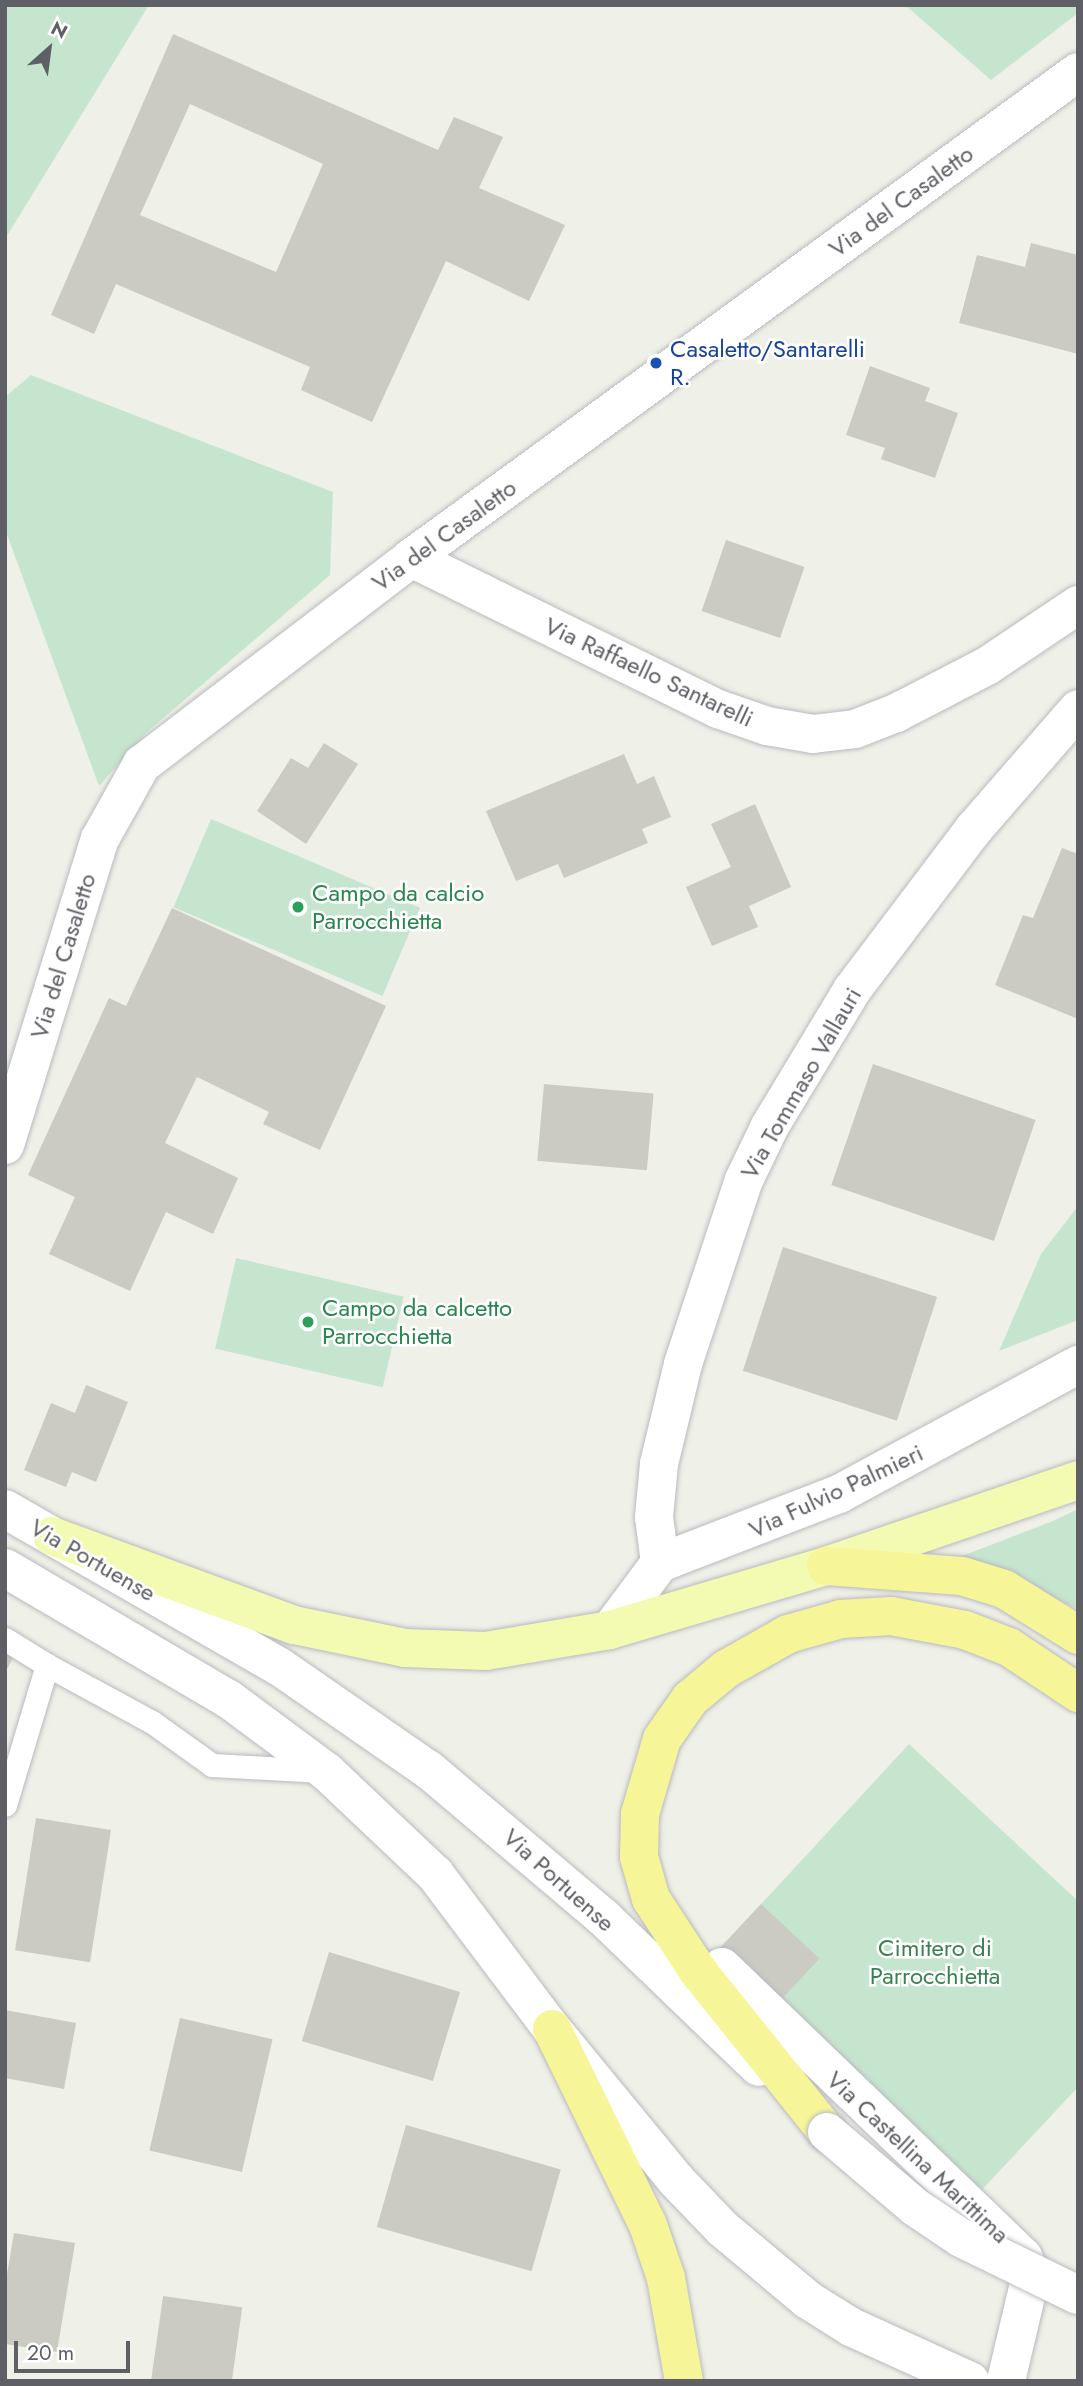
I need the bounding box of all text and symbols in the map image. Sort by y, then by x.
north arrow [14,14,84,84]
text: N [46,15,72,45]
street label: Via del Casaletto [823,139,979,263]
place label: Casaletto/Santarelli R. [670,335,865,391]
marker: Casaletto/Santarelli R. [648,355,664,371]
street label: Via del Casaletto [366,473,522,597]
street label: Via Raffaello Santarelli [540,611,758,733]
street label: Via del Casaletto [24,870,102,1042]
place label: Campo da calcio Parrocchietta [312,879,484,935]
marker: Campo da calcio Parrocchietta [290,899,306,915]
street label: Via Tommaso Vallauri [734,982,868,1184]
place label: Campo da calcetto Parrocchietta [322,1294,512,1350]
marker: Campo da calcetto Parrocchietta [300,1314,316,1330]
street label: Via Fulvio Palmieri [744,1438,928,1544]
street label: Via Portuense [25,1513,161,1607]
street label: Via Portuense [497,1822,621,1938]
park label: Cimitero di Parrocchietta [870,1934,1000,1990]
street label: Via Castellina Marittima [821,2065,1015,2249]
scale bar [18,2326,133,2370]
text: 20 m [27,2338,74,2368]

